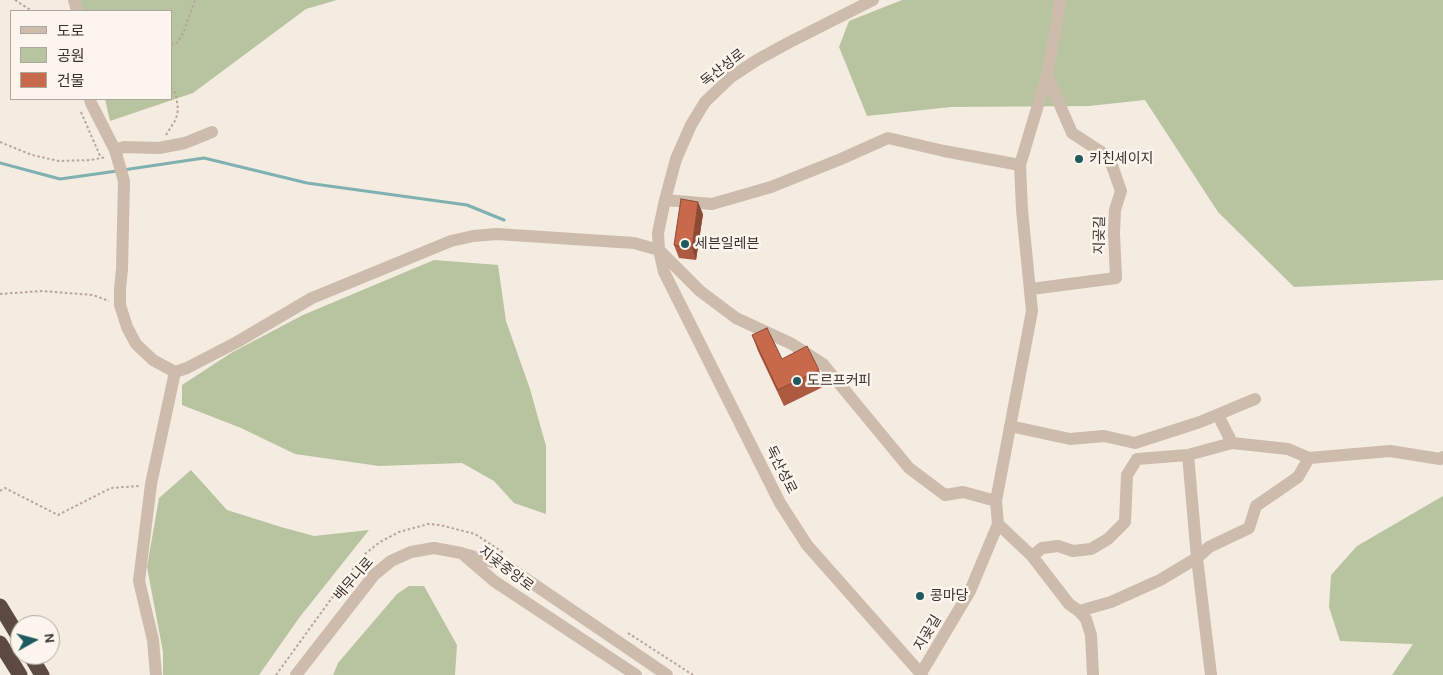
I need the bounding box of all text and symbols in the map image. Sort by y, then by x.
legend [10,10,172,100]
text: 도로 [57,22,85,40]
street label: 독산성로 [698,46,748,90]
text: 공원 [57,47,85,65]
text: 건물 [57,72,85,90]
place label: 키친세이지 [1089,151,1153,167]
marker: 키친세이지 [1073,153,1085,165]
street label: 지곶길 [1091,216,1109,254]
place label: 세븐일레븐 [695,236,759,252]
marker: 세븐일레븐 [679,238,691,250]
place label: 도르프커피 [807,373,871,389]
marker: 도르프커피 [791,375,803,387]
street label: 독산성로 [762,443,800,497]
street label: 지곶중앙로 [475,543,537,595]
street label: 배무니로 [331,554,377,604]
place label: 콩마당 [930,588,969,604]
marker: 콩마당 [914,590,926,602]
street label: 지곶길 [911,612,945,654]
north arrow [10,615,60,665]
text: N [40,632,58,644]

